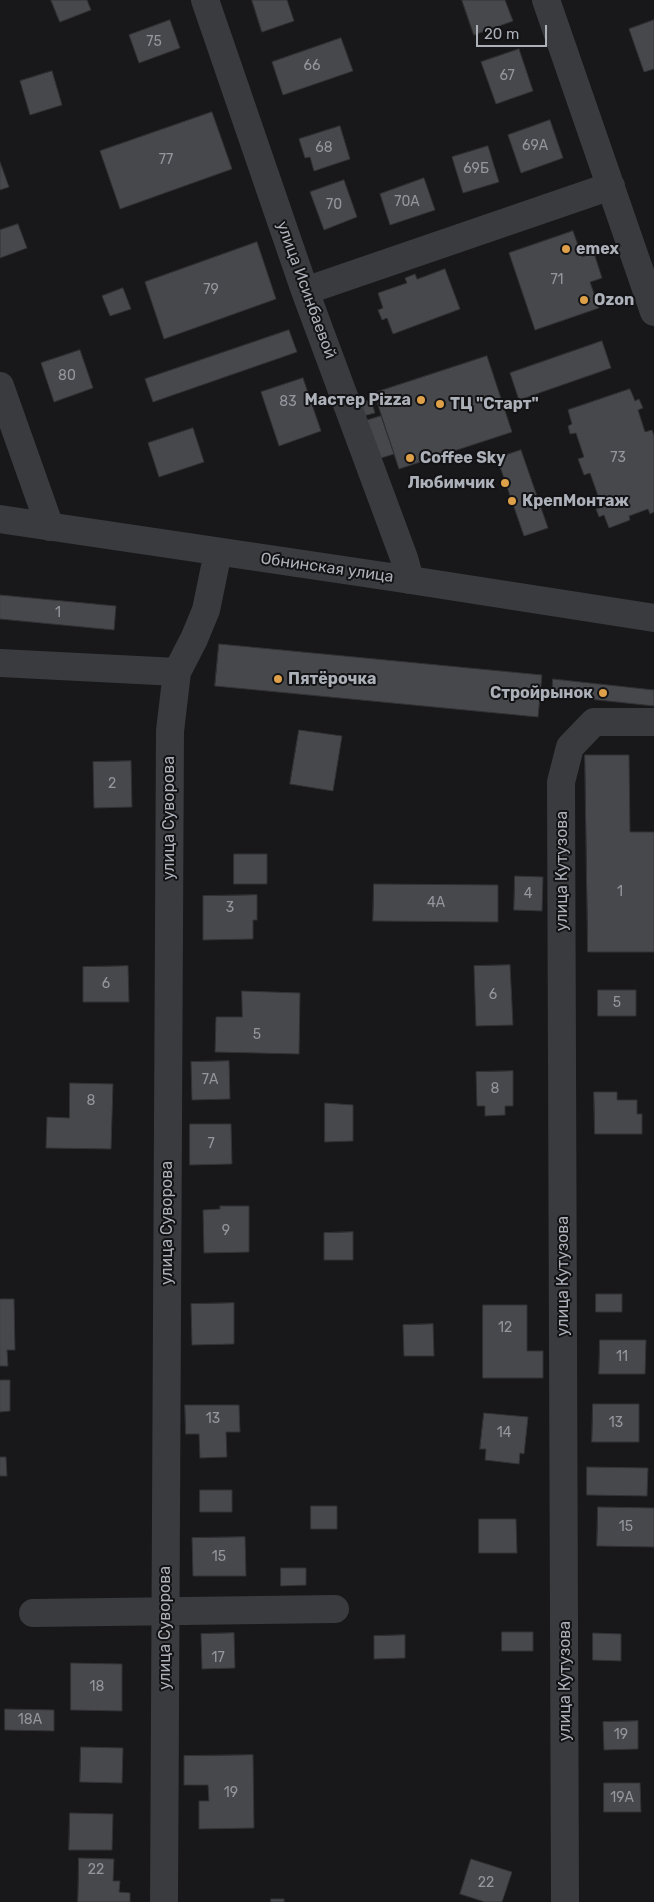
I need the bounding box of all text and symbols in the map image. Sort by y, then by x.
scale bar [479,15,550,47]
text: 20 m [484,25,519,43]
house number: 75 [146,34,162,50]
house number: 66 [304,58,320,74]
house number: 67 [499,68,515,84]
house number: 69А [522,138,548,154]
house number: 68 [315,140,333,156]
house number: 77 [159,152,173,168]
house number: 69Б [463,161,489,177]
house number: 70А [394,194,420,210]
house number: 70 [326,197,342,213]
street label: улица Исинбаевой [272,219,340,361]
place label: emex [576,239,619,259]
marker: emex [560,243,572,255]
house number: 71 [550,272,564,288]
house number: 79 [203,282,219,298]
place label: Ozon [594,290,634,310]
marker: Ozon [578,294,590,306]
house number: 80 [58,368,76,384]
place label: Мастер Pizza [305,390,411,410]
house number: 83 [279,394,297,410]
marker: Мастер Pizza [415,394,427,406]
place label: ТЦ "Старт" [450,394,539,414]
marker: ТЦ "Старт" [434,398,446,410]
place label: Coffee Sky [420,448,506,468]
house number: 73 [610,450,626,466]
marker: Coffee Sky [404,452,416,464]
place label: Любимчик [408,473,495,493]
marker: Любимчик [499,477,511,489]
place label: КрепМонтаж [522,491,629,511]
marker: КрепМонтаж [506,495,518,507]
street label: Обнинская улица [259,549,395,587]
house number: 1 [55,605,61,621]
place label: Пятёрочка [288,669,377,689]
marker: Пятёрочка [272,673,284,685]
place label: Стройрынок [490,683,593,703]
marker: Стройрынок [597,687,609,699]
street label: улица Суворова [159,756,179,880]
house number: 2 [108,776,116,792]
street label: улица Кутузова [552,811,572,931]
house number: 1 [617,884,623,900]
house number: 4 [524,886,532,902]
house number: 4А [427,895,445,911]
house number: 3 [226,900,234,916]
house number: 6 [102,976,110,992]
house number: 6 [489,987,497,1003]
house number: 5 [613,995,621,1011]
house number: 5 [253,1027,261,1043]
house number: 7А [202,1072,218,1088]
house number: 8 [491,1081,499,1097]
house number: 8 [87,1093,95,1109]
house number: 7 [207,1136,215,1152]
street label: улица Суворова [157,1161,177,1285]
street label: улица Кутузова [553,1216,573,1336]
house number: 9 [222,1223,230,1239]
house number: 12 [498,1320,512,1336]
house number: 11 [616,1349,628,1365]
house number: 13 [206,1411,220,1427]
house number: 13 [609,1415,623,1431]
house number: 14 [497,1425,511,1441]
house number: 15 [619,1519,633,1535]
house number: 15 [212,1549,226,1565]
street label: улица Суворова [155,1566,175,1690]
street label: улица Кутузова [555,1621,575,1741]
house number: 17 [211,1650,225,1666]
house number: 18 [90,1679,104,1695]
house number: 18А [18,1712,42,1728]
house number: 19 [614,1727,628,1743]
house number: 19 [224,1785,238,1801]
house number: 19А [610,1790,634,1806]
house number: 22 [88,1862,104,1878]
house number: 22 [478,1875,494,1891]

